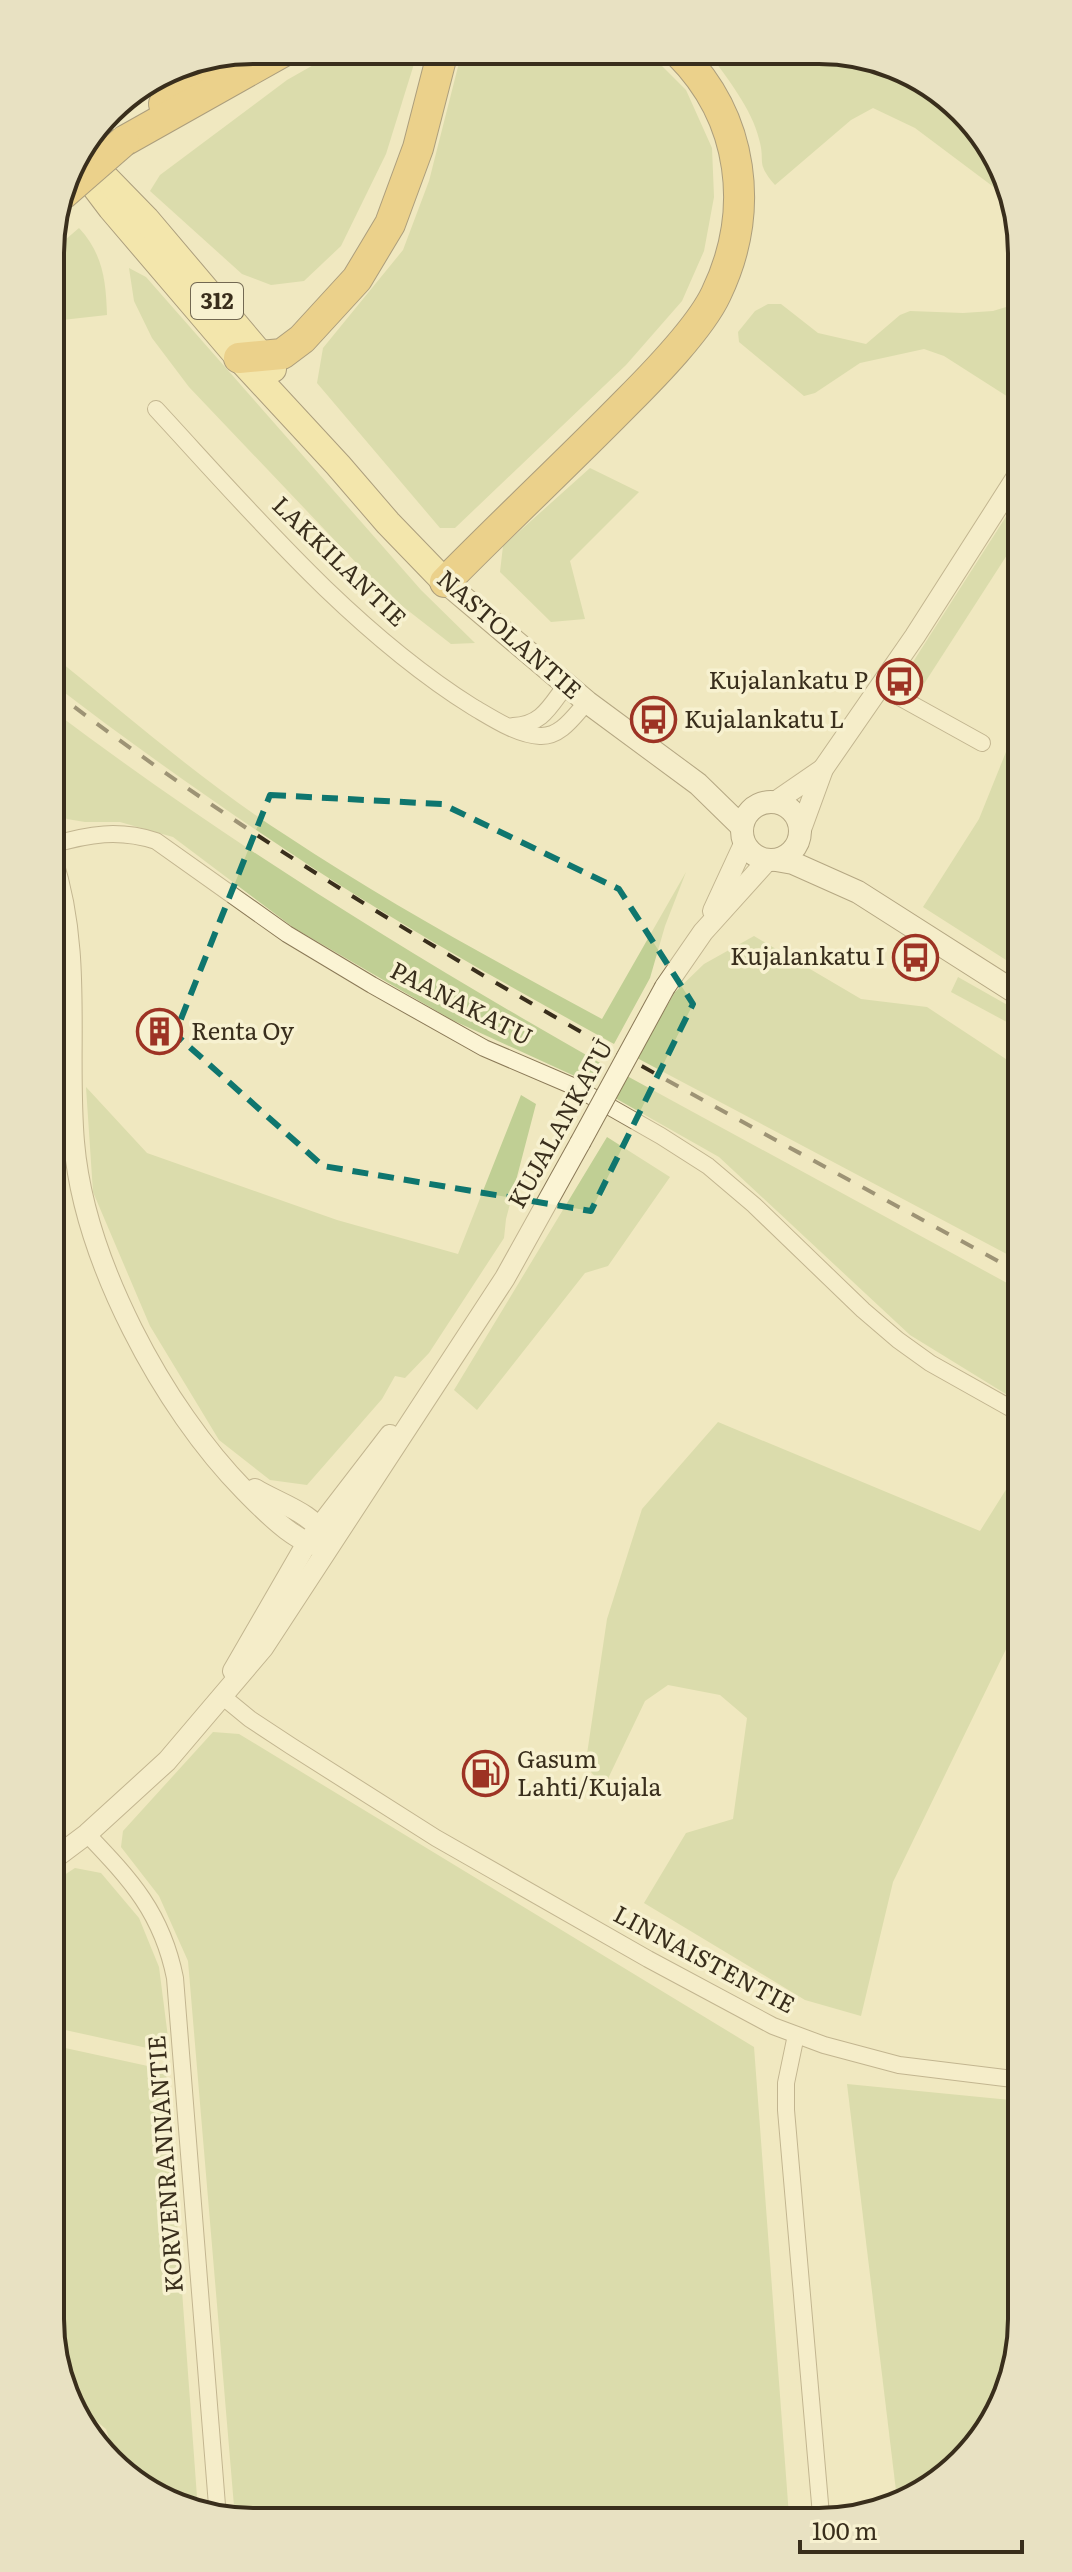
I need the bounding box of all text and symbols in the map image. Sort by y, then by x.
road number: 312 [191,283,243,319]
street label: LAKKILANTIE [266,487,416,633]
street label: NASTOLANTIE [431,560,591,706]
bus stop icon: Kujalankatu P [875,657,923,705]
place label: Kujalankatu P [708,661,868,696]
bus stop icon: Kujalankatu L [629,696,677,744]
place label: Kujalankatu L [684,700,844,735]
bus stop icon: Kujalankatu I [892,933,940,981]
place label: Kujalankatu I [730,937,885,972]
street label: PAANAKATU [385,951,539,1053]
building icon: Renta Oy [136,1008,184,1056]
place label: Renta Oy [191,1012,294,1047]
street label: KUJALANKATU [498,1032,620,1214]
place label: Gasum Lahti/Kujala [517,1740,662,1803]
fuel station icon: Gasum Lahti/Kujala [462,1750,510,1798]
street label: LINNAISTENTIE [608,1895,802,2020]
street label: KORVENRANNANTIE [137,2034,190,2294]
scale bar [800,2504,1022,2554]
text: 100 m [812,2512,878,2547]

